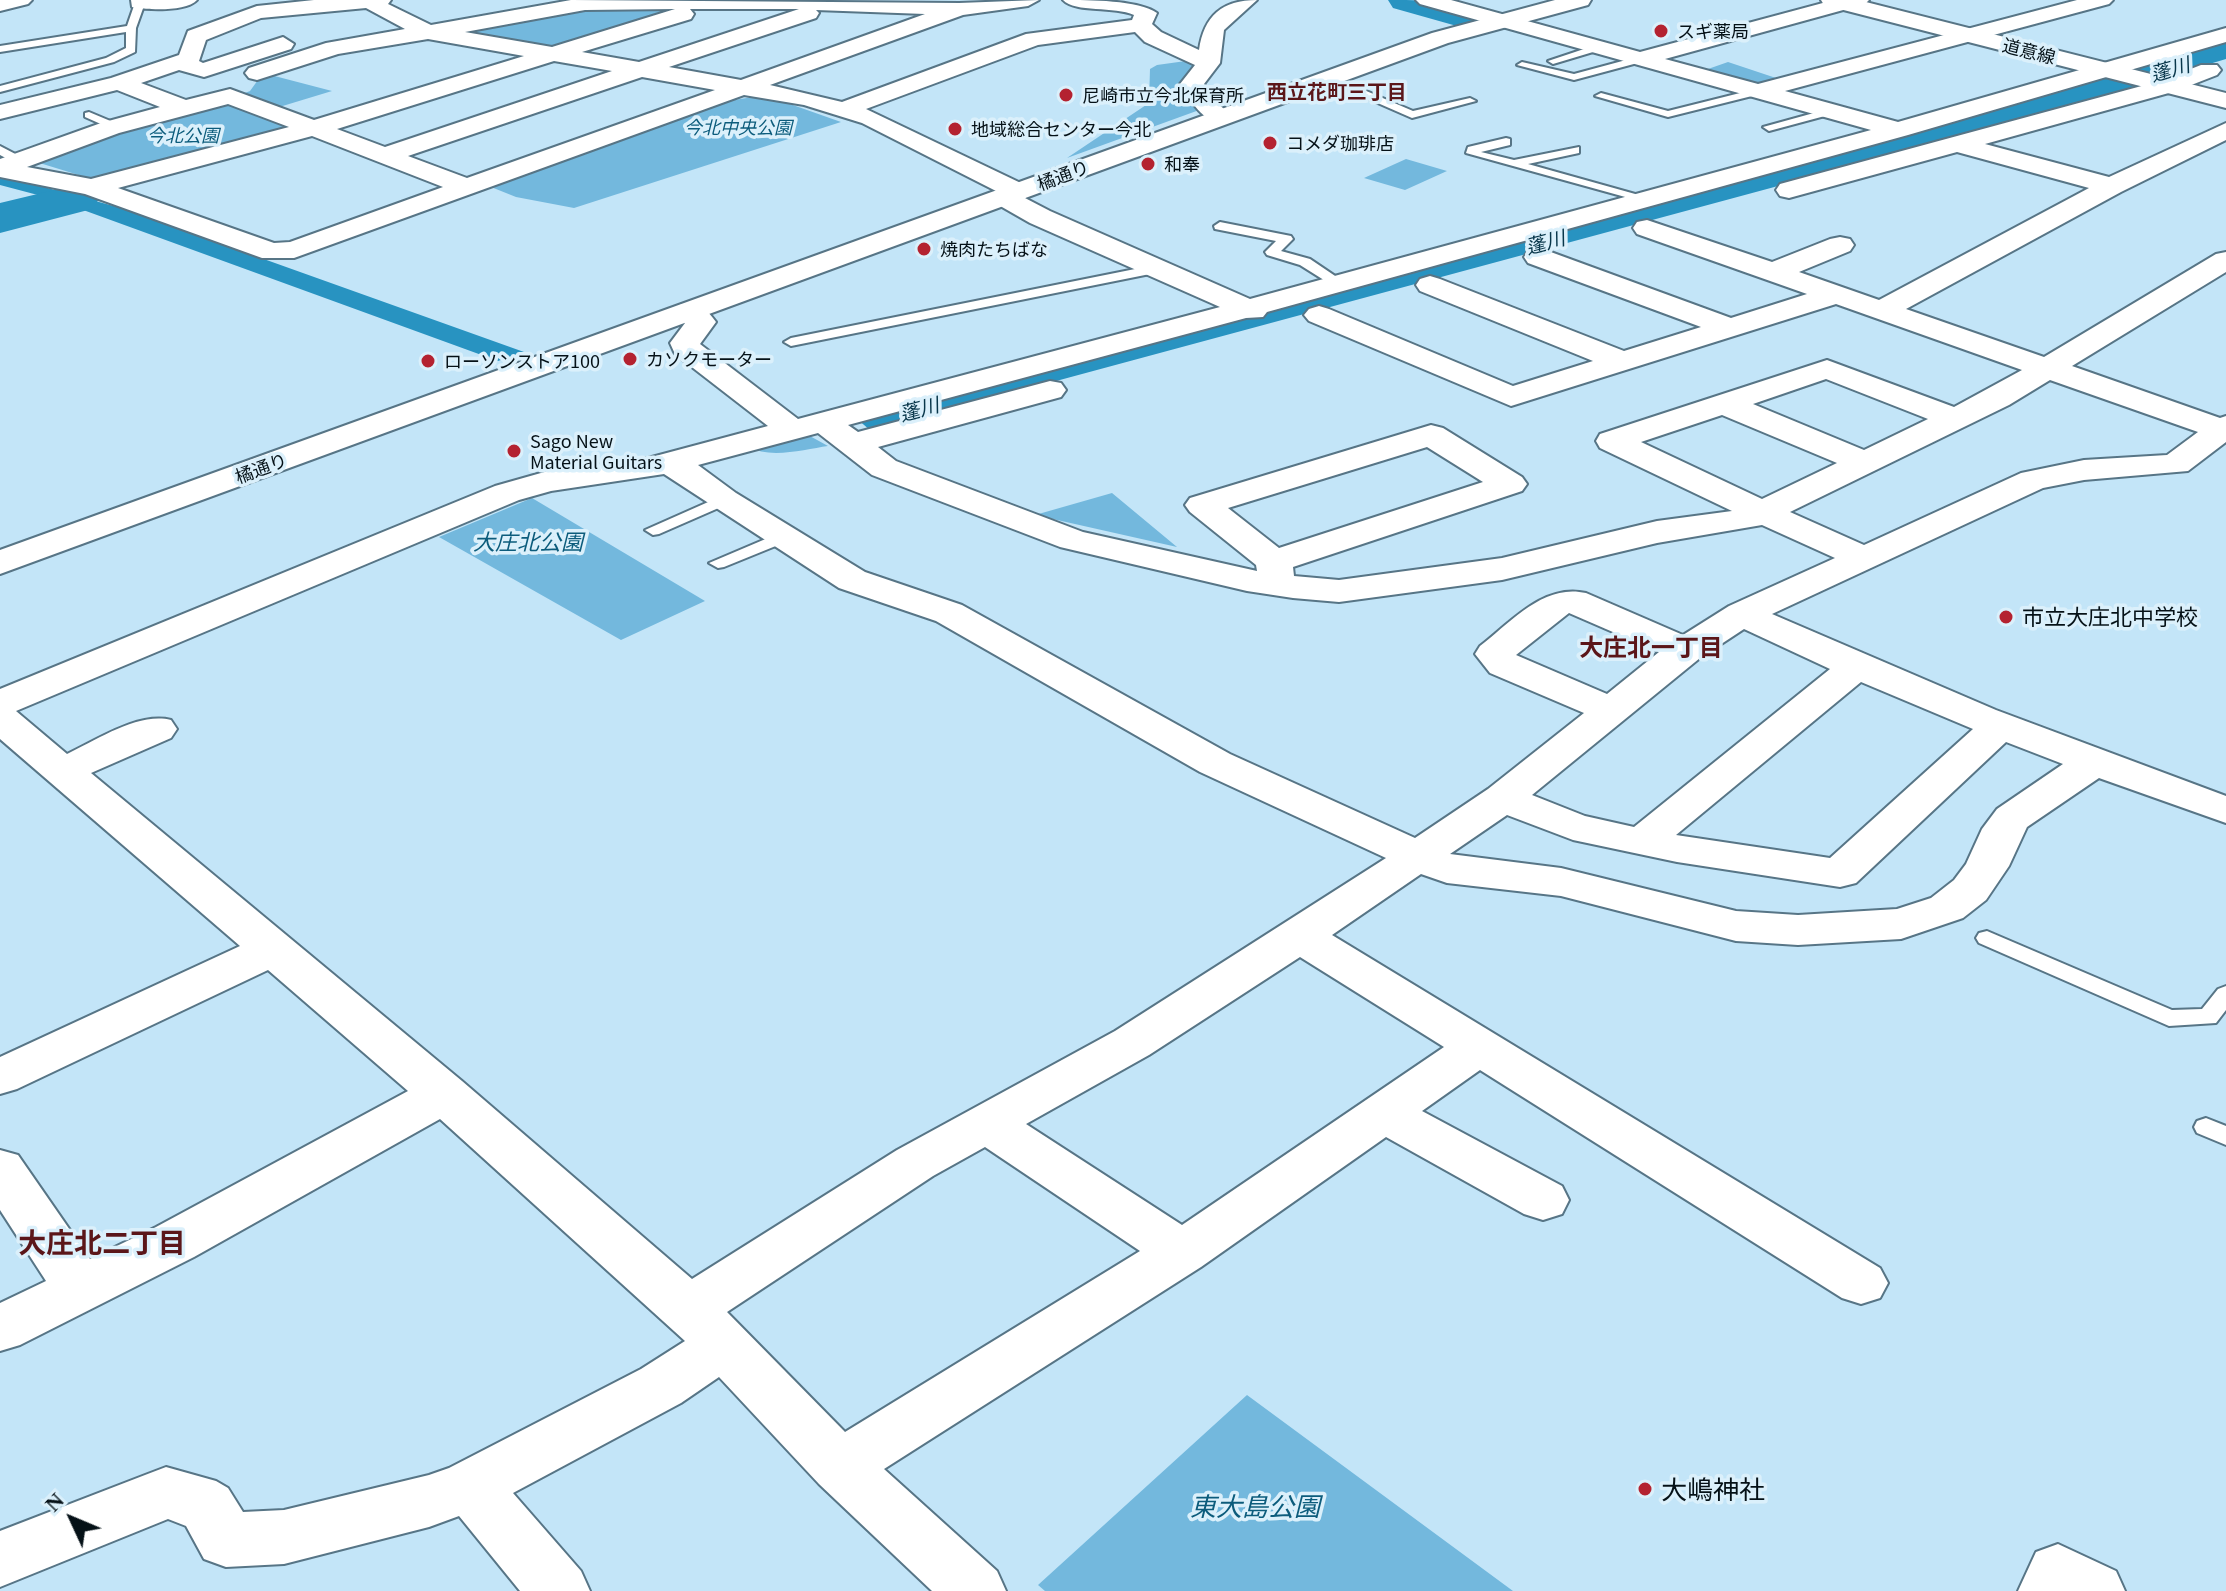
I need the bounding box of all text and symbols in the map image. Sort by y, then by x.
place label: スギ薬局 [1677,20,1749,42]
marker: スギ薬局 [1652,22,1670,40]
street label: 道意線 [2000,34,2058,68]
water label: 蓬川 [2147,52,2193,86]
district label: 西立花町三丁目 [1267,79,1407,103]
place label: 尼崎市立今北保育所 [1082,84,1244,106]
marker: 尼崎市立今北保育所 [1057,86,1075,104]
park label: 今北中央公園 [684,116,792,138]
place label: 地域総合センター今北 [971,118,1151,140]
marker: 地域総合センター今北 [946,120,964,138]
park label: 今北公園 [147,124,219,146]
place label: コメダ珈琲店 [1286,132,1394,154]
marker: コメダ珈琲店 [1261,134,1279,152]
place label: 和奉 [1164,153,1200,175]
marker: 和奉 [1139,155,1157,173]
street label: 橘通り [1034,156,1092,194]
water label: 蓬川 [1523,225,1567,259]
place label: 焼肉たちばな [940,238,1048,260]
marker: 焼肉たちばな [915,240,933,258]
place label: カソクモーター [646,348,772,370]
place label: ローソンストア100 [444,350,600,372]
marker: カソクモーター [621,350,639,368]
marker: ローソンストア100 [419,352,437,370]
water label: 蓬川 [897,392,941,426]
place label: Sago New Material Guitars [530,430,662,472]
marker: Sago New Material Guitars [505,442,523,460]
street label: 橘通り [232,449,290,487]
park label: 大庄北公園 [473,529,583,555]
place label: 市立大庄北中学校 [2022,604,2198,630]
marker: 市立大庄北中学校 [1997,608,2015,626]
district label: 大庄北一丁目 [1579,633,1723,661]
district label: 大庄北二丁目 [18,1225,186,1259]
place label: 大嶋神社 [1661,1473,1765,1505]
north arrow [32,1479,112,1559]
marker: 大嶋神社 [1636,1480,1654,1498]
text: N [40,1488,69,1516]
park label: 東大島公園 [1190,1490,1320,1522]

